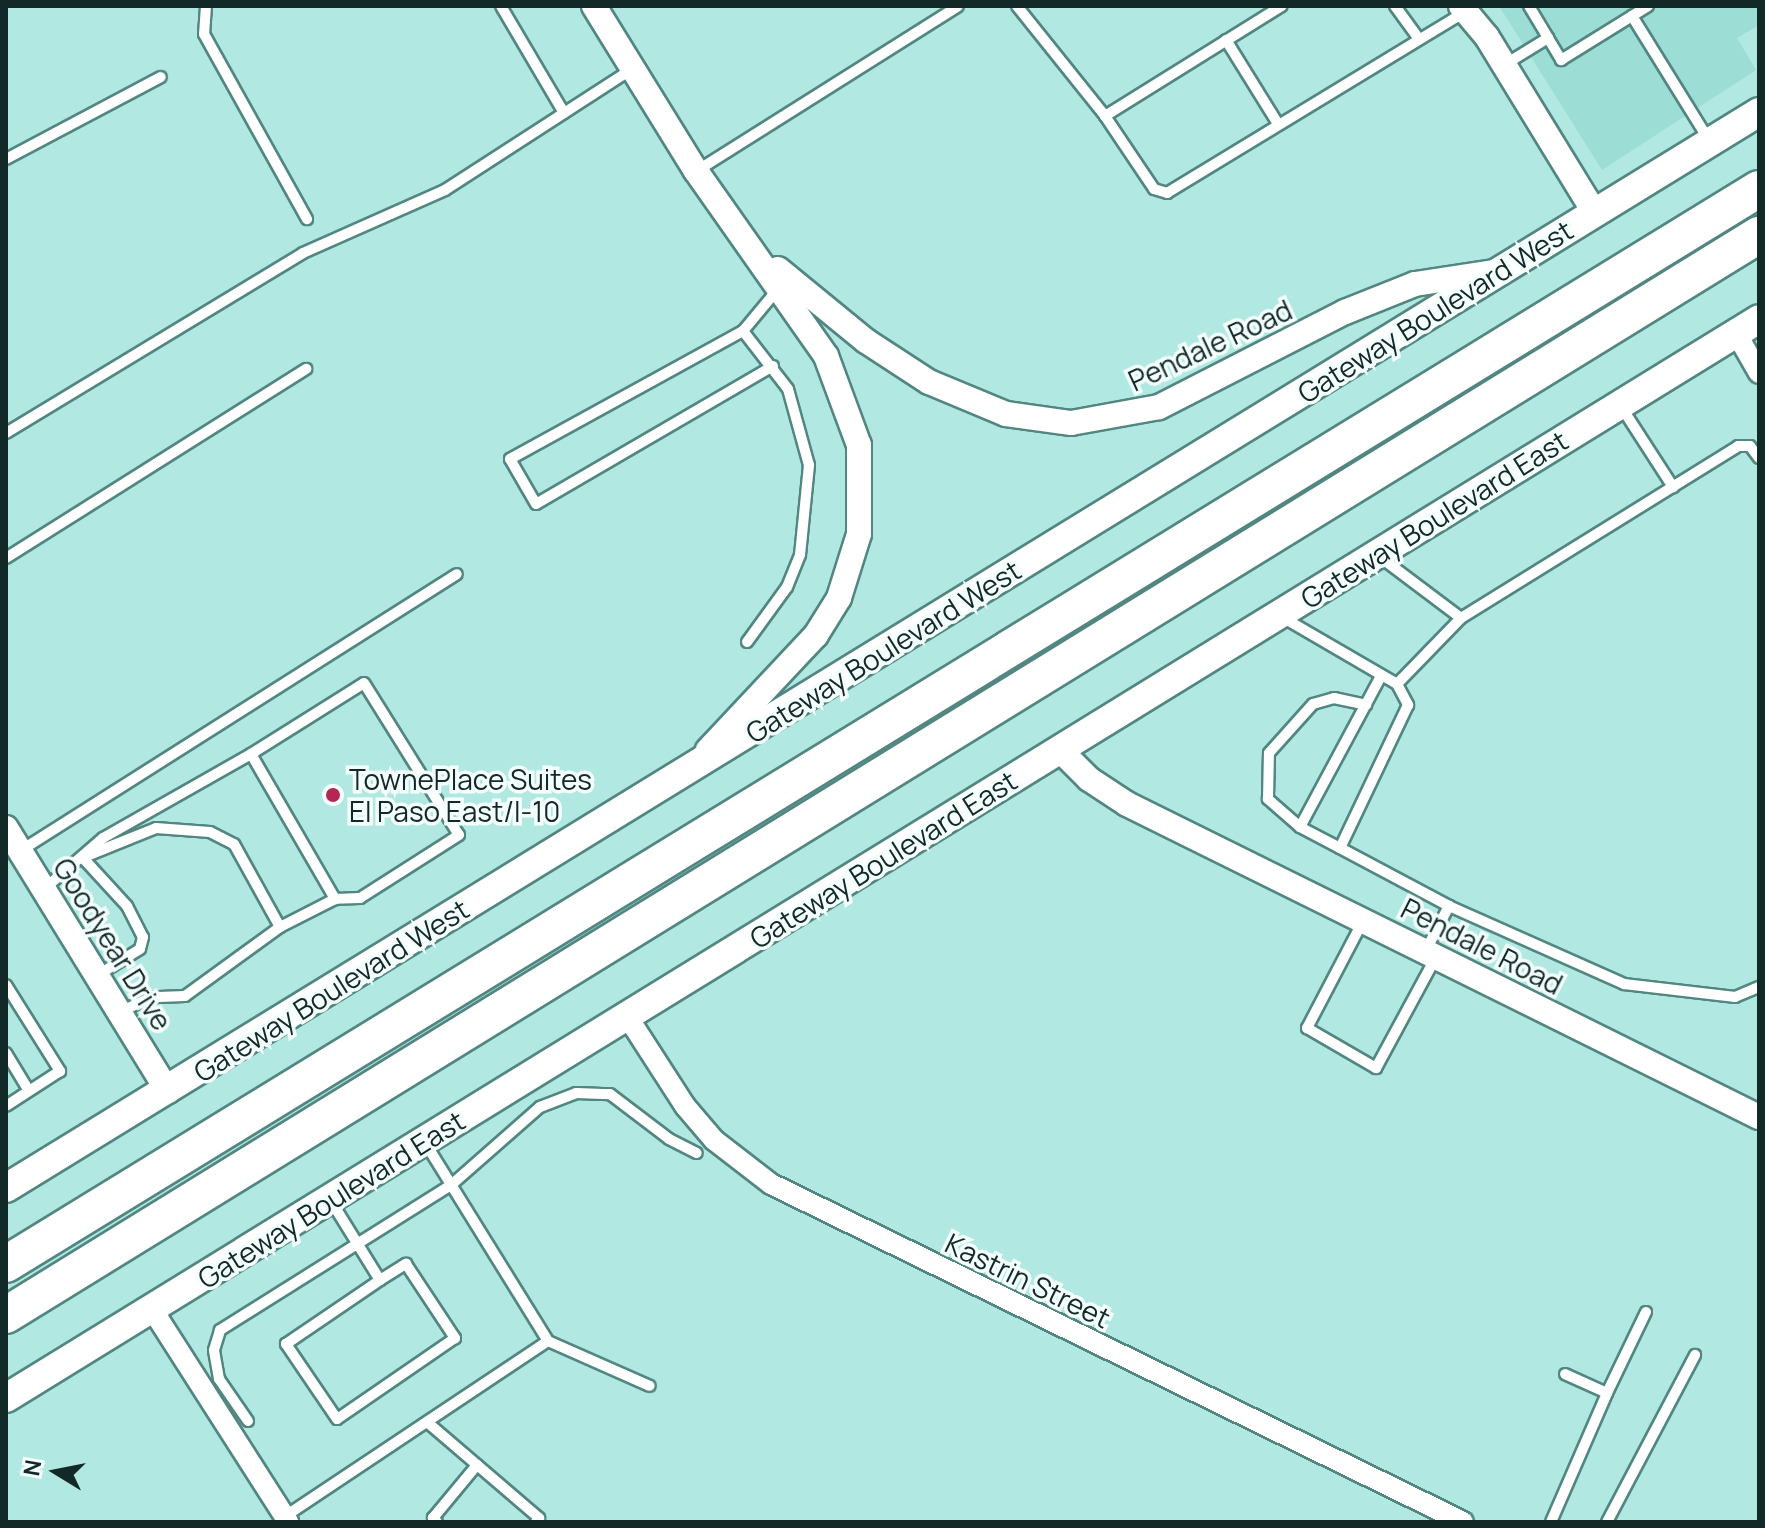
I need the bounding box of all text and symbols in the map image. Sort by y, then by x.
street label: Gateway Boulevard West [1291,213,1579,409]
street label: Pendale Road [1123,293,1297,397]
street label: Gateway Boulevard East [1294,423,1574,615]
street label: Gateway Boulevard West [739,553,1027,749]
place label: TownePlace Suites El Paso East/I-10 [349,762,592,828]
street label: Gateway Boulevard East [743,763,1023,955]
marker: TownePlace Suites El Paso East/I-10 [324,786,342,804]
street label: Goodyear Drive [47,852,179,1036]
street label: Pendale Road [1396,891,1568,1001]
street label: Gateway Boulevard West [187,892,475,1088]
street label: Gateway Boulevard East [191,1103,471,1295]
street label: Kastrin Street [940,1226,1116,1334]
north arrow [16,1432,96,1512]
text: N [16,1457,49,1478]

